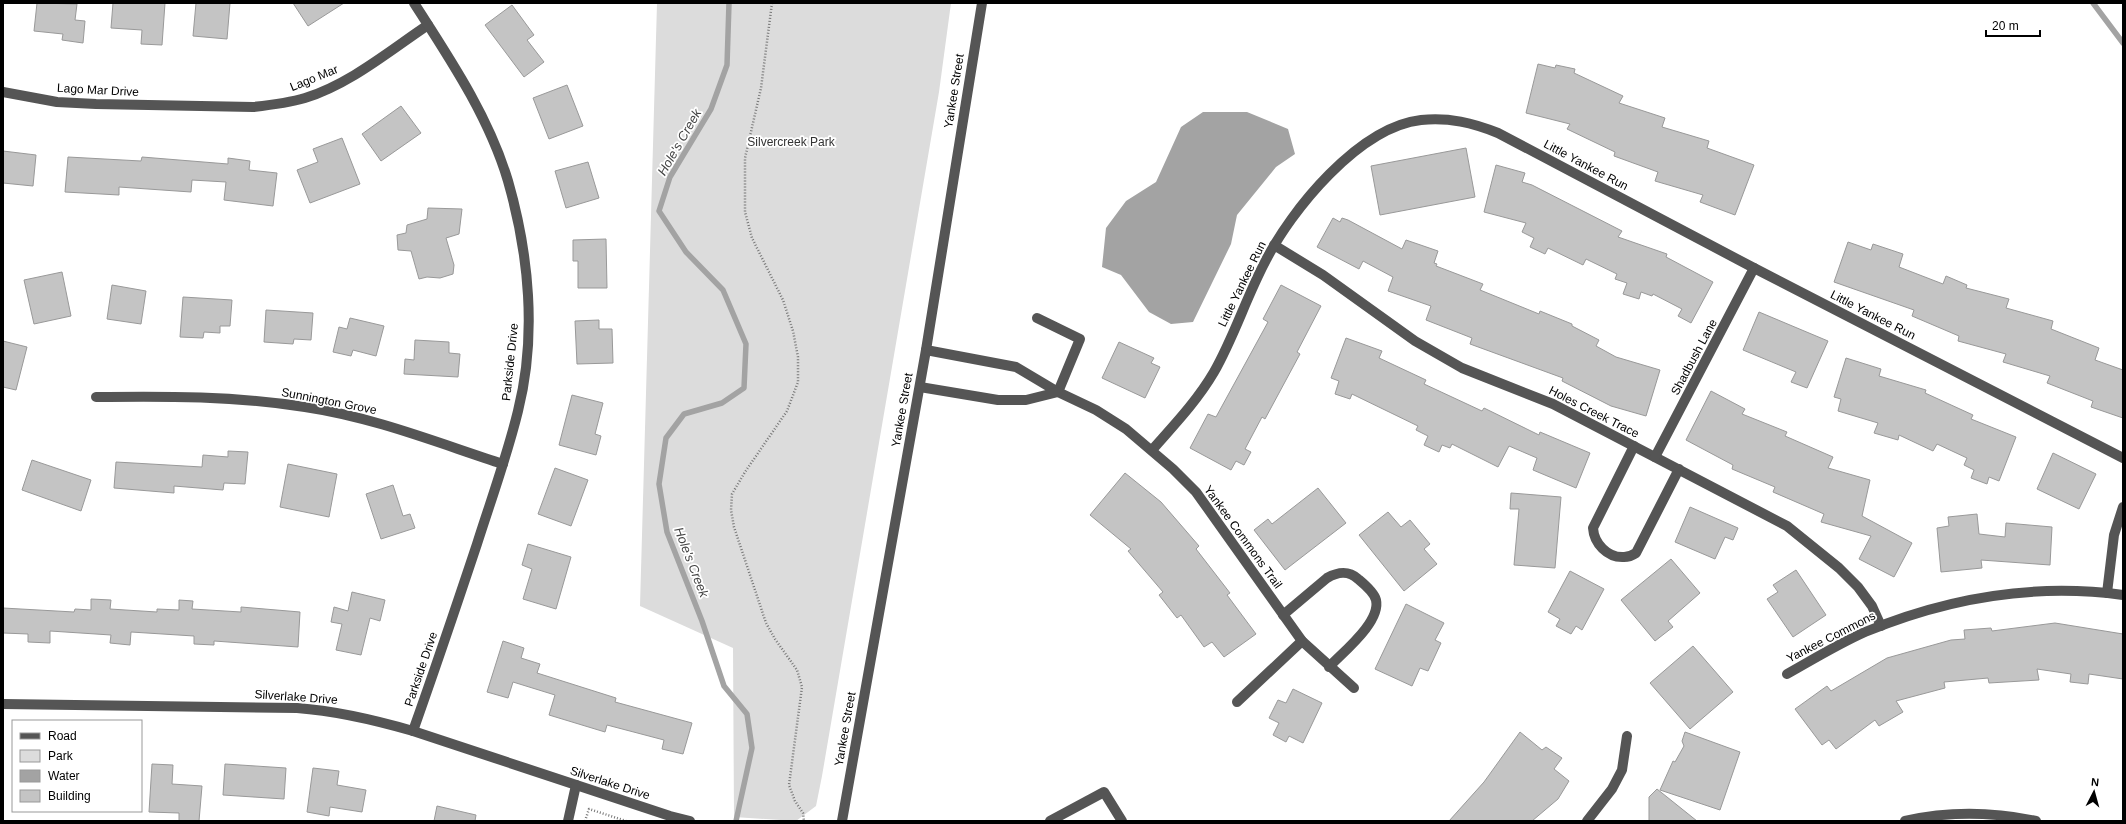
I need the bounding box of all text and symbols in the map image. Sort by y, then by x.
scale bar [1986,12,2040,38]
text: 20 m [1992,19,2019,33]
street label: Yankee Street [941,52,967,129]
street label: Lago Mar [288,62,340,94]
street label: Lago Mar Drive [57,81,140,99]
water label: Hole's Creek [654,105,705,178]
park label: Silvercreek Park [747,135,836,149]
street label: Little Yankee Run [1541,137,1631,193]
street label: Little Yankee Run [1215,239,1269,329]
street label: Little Yankee Run [1828,288,1918,342]
street label: Shadbush Lane [1668,316,1720,397]
street label: Parkside Drive [499,322,521,402]
street label: Yankee Street [889,371,916,448]
street label: Holes Creek Trace [1547,383,1642,441]
street label: Sunnington Grove [280,385,378,417]
street label: Yankee Commons Trail [1201,483,1285,591]
water label: Hole's Creek [671,525,712,601]
street label: Yankee Commons [1784,609,1878,665]
street label: Parkside Drive [402,630,440,708]
street label: Silverlake Drive [254,687,338,707]
street label: Yankee Street [832,690,859,767]
legend [12,720,142,812]
text: Road [48,729,77,743]
text: Park [48,749,74,763]
street label: Silverlake Drive [568,763,652,803]
text: Water [48,769,80,783]
north arrow [2074,772,2114,812]
text: N [2090,776,2100,788]
text: Building [48,789,91,803]

